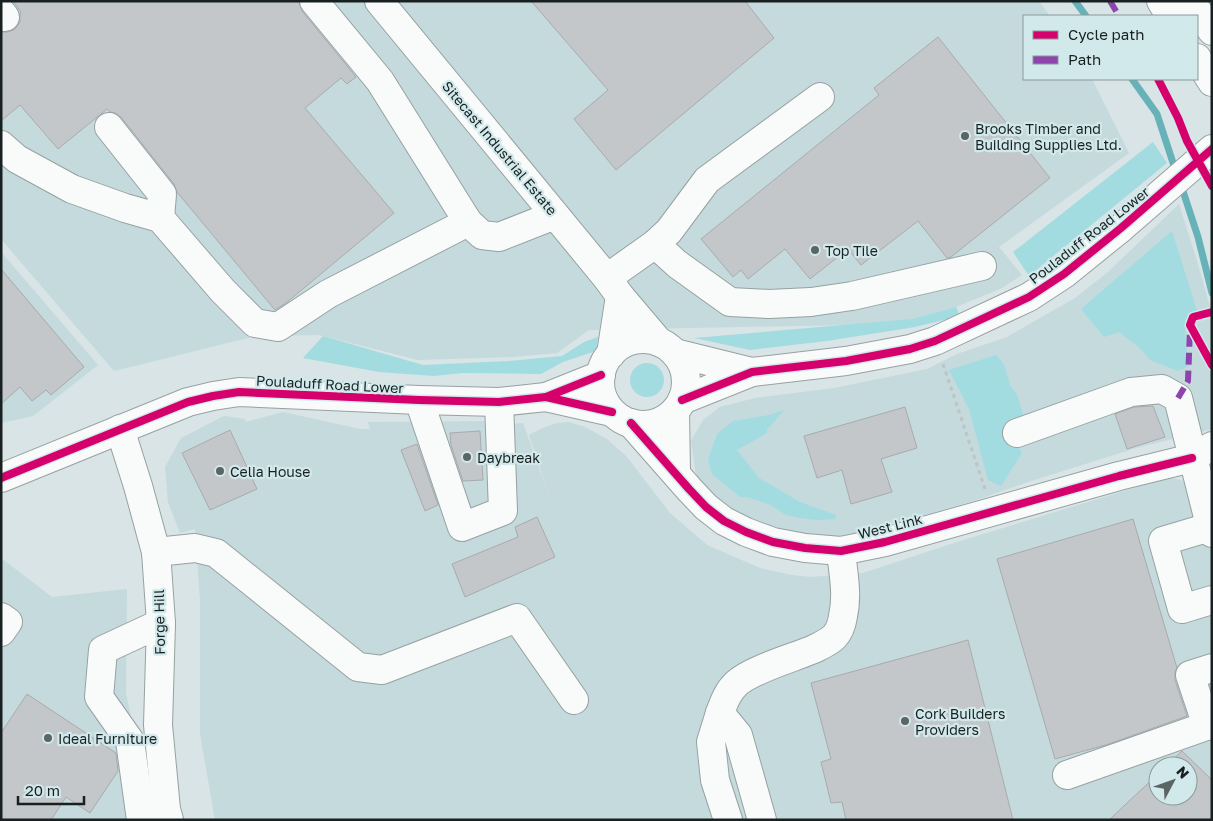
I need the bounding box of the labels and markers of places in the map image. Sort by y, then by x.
place label: Brooks Timber and Building Supplies Ltd. [975,120,1122,153]
marker: Brooks Timber and Building Supplies Ltd. [959,130,971,142]
place label: Top Tile [825,242,878,259]
marker: Top Tile [809,244,821,256]
place label: Daybreak [477,449,540,466]
marker: Daybreak [461,451,473,463]
place label: Celia House [230,463,310,480]
marker: Celia House [214,465,226,477]
place label: Cork Builders Providers [915,705,1005,738]
marker: Cork Builders Providers [899,715,911,727]
place label: Ideal Furniture [58,730,157,747]
marker: Ideal Furniture [42,732,54,744]

